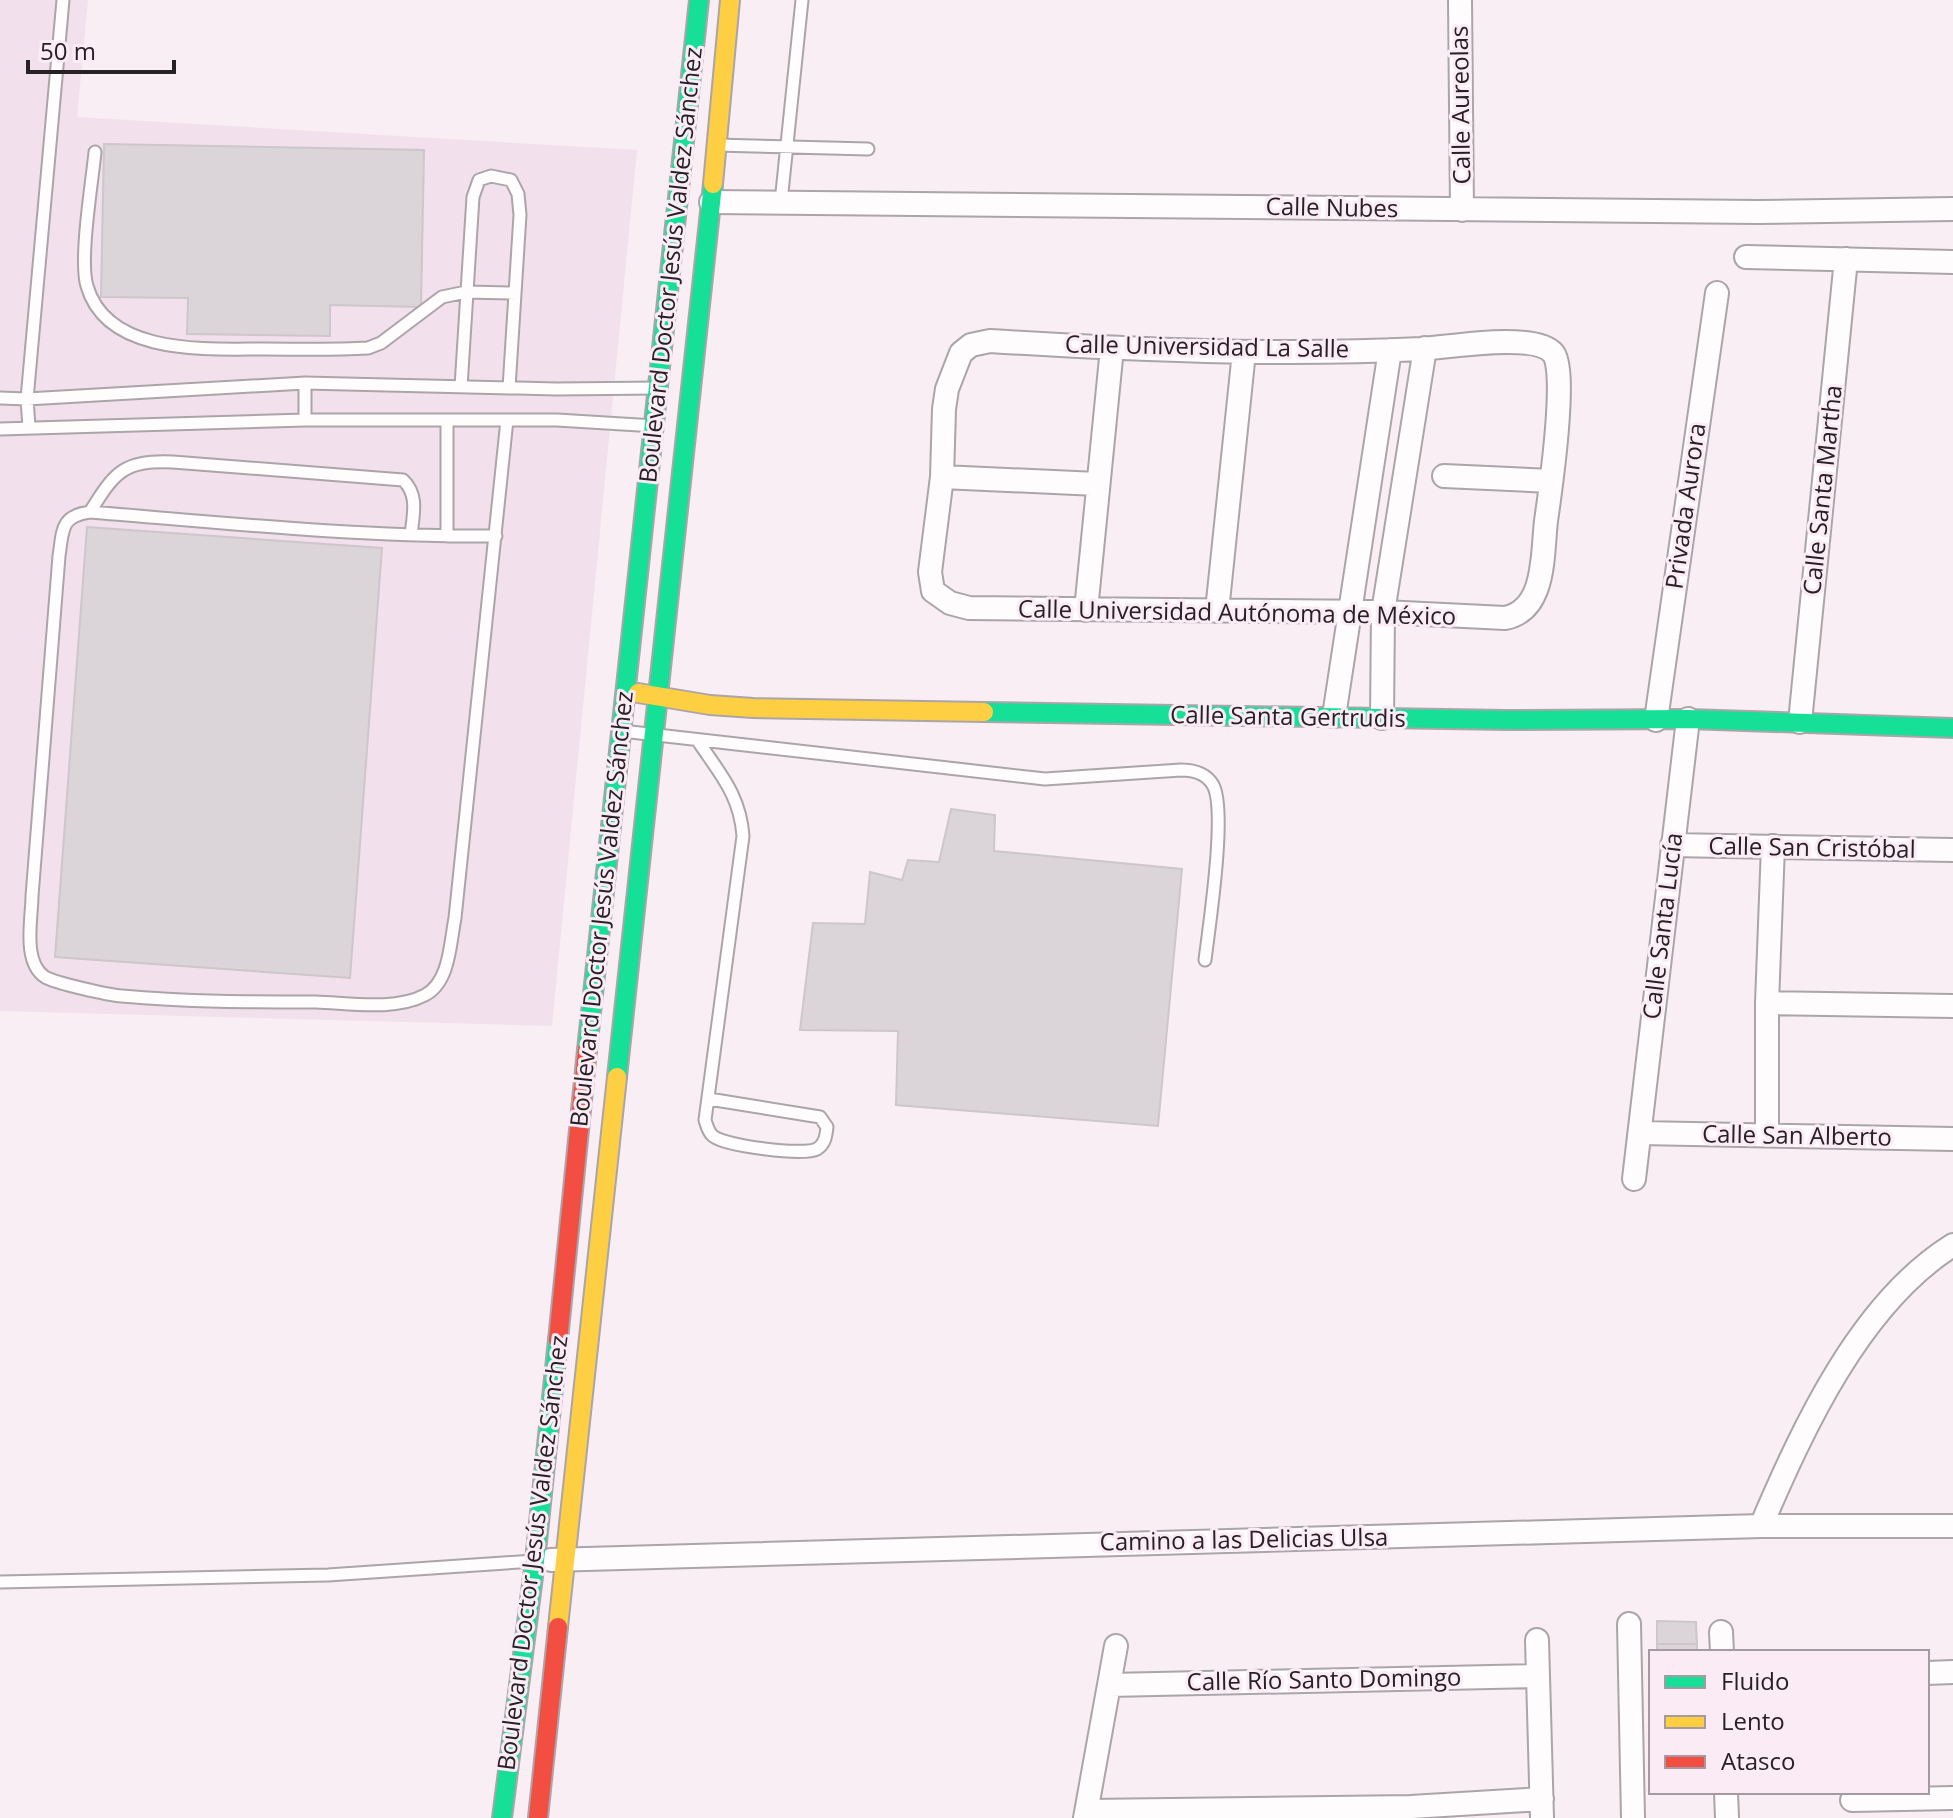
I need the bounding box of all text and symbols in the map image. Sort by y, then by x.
scale bar [28,24,174,74]
street label: Calle Aureolas [1442,25,1477,185]
text: 50 m [40,34,96,67]
street label: Boulevard Doctor Jesús Valdez Sánchez [630,45,709,484]
street label: Calle Nubes [1265,189,1399,224]
street label: Calle Universidad La Salle [1065,327,1350,364]
street label: Calle Santa Martha [1794,383,1849,596]
street label: Privada Aurora [1657,421,1712,591]
street label: Calle Universidad Autónoma de México [1018,591,1456,632]
street label: Boulevard Doctor Jesús Valdez Sánchez [561,689,640,1128]
street label: Calle Santa Gertrudis [1170,697,1406,734]
street label: Calle San Cristóbal [1708,828,1916,865]
street label: Calle Santa Lucía [1634,831,1689,1021]
street label: Calle San Alberto [1702,1116,1892,1153]
street label: Boulevard Doctor Jesús Valdez Sánchez [488,1333,575,1772]
street label: Camino a las Delicias Ulsa [1099,1519,1389,1558]
legend [1649,1650,1929,1794]
street label: Calle Río Santo Domingo [1186,1660,1462,1697]
text: Fluido [1721,1664,1789,1697]
text: Lento [1721,1704,1785,1737]
text: Atasco [1721,1744,1795,1777]

